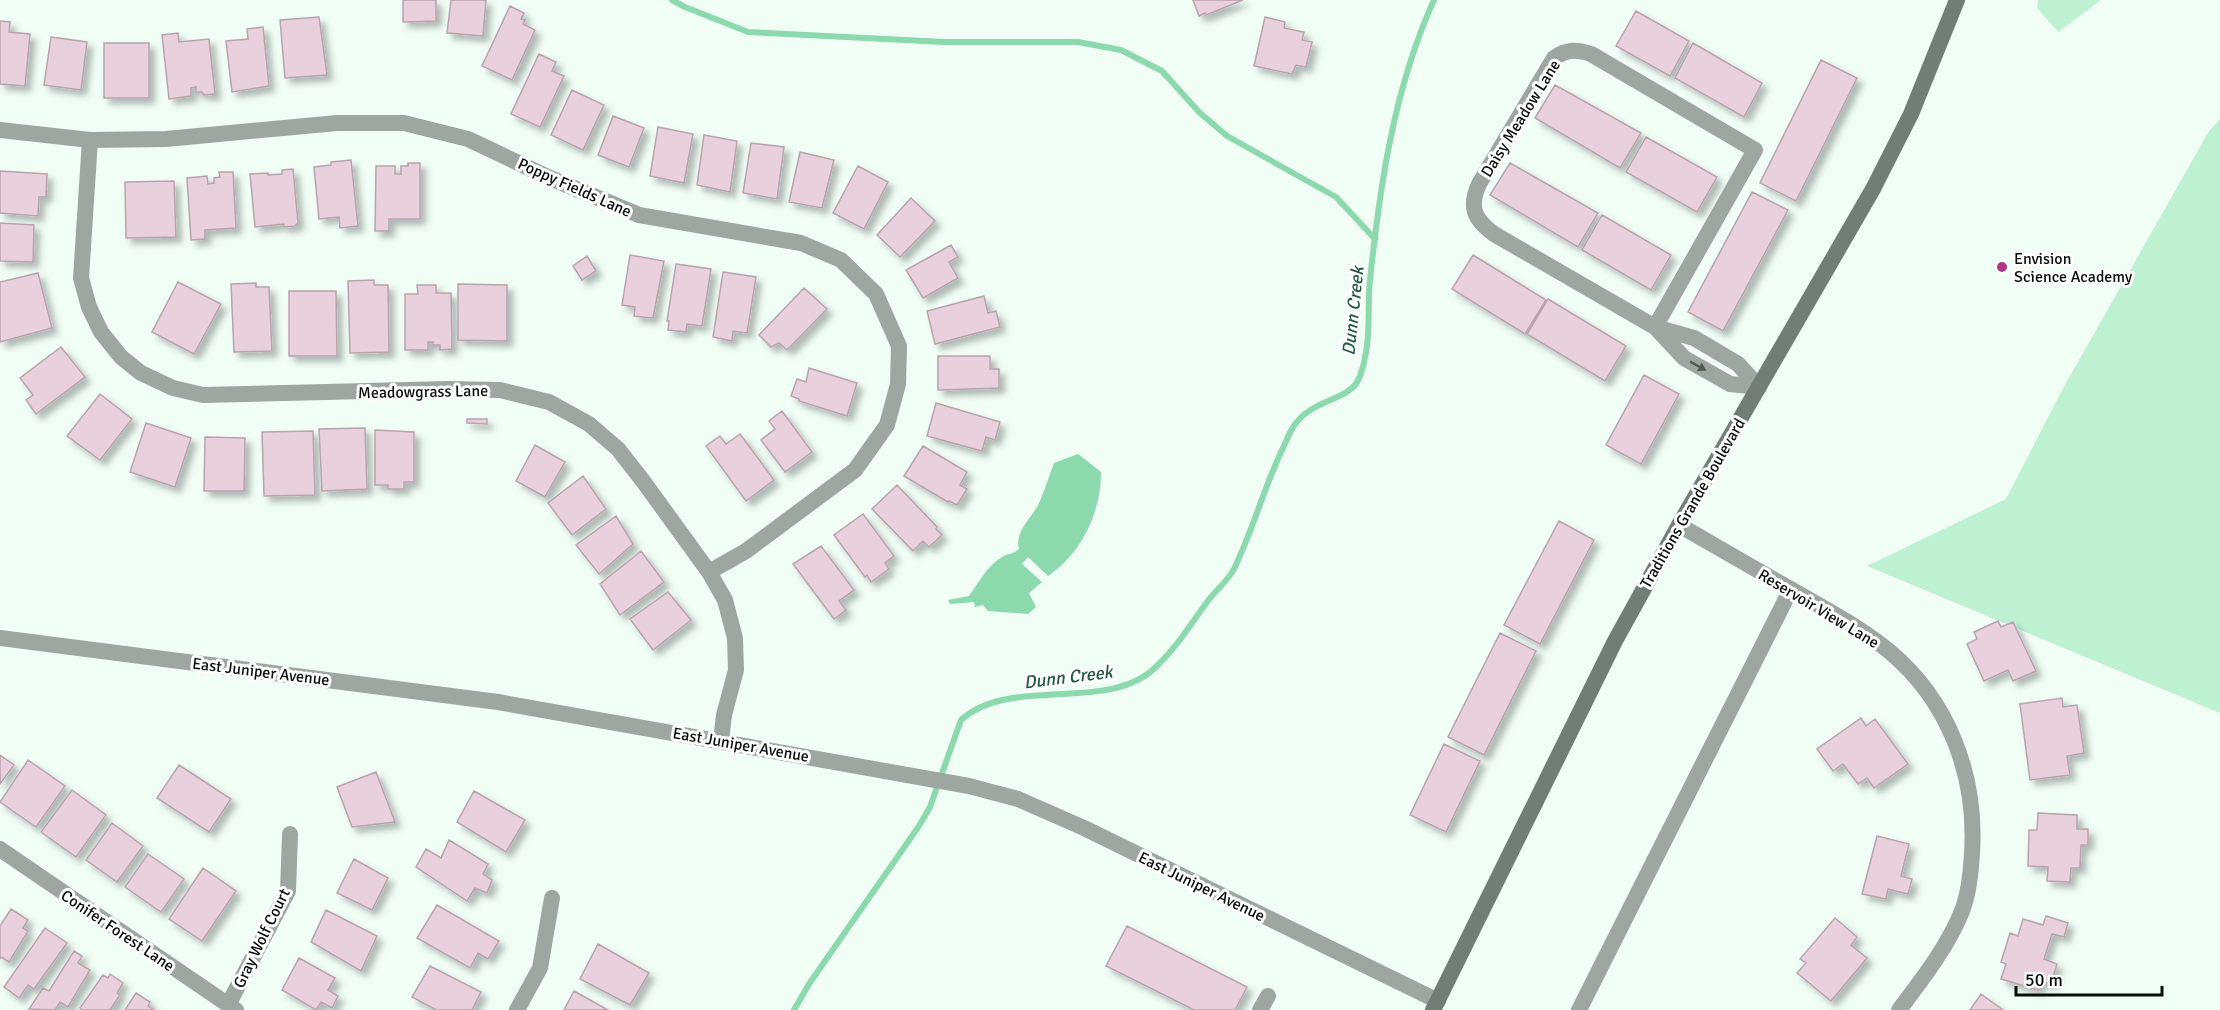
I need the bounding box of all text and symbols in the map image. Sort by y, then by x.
street label: Daisy Meadow Lane [1477,56,1565,181]
street label: Poppy Fields Lane [515,154,635,222]
place label: Envision Science Academy [2014,249,2133,287]
marker: Envision Science Academy [1995,260,2009,274]
water label: Dunn Creek [1337,263,1369,357]
one-way arrow [1690,360,1706,371]
street label: Meadowgrass Lane [358,381,488,403]
street label: Traditions Grande Boulevard [1636,415,1750,592]
street label: Reservoir View Lane [1754,565,1883,653]
street label: East Juniper Avenue [191,654,331,690]
water label: Dunn Creek [1022,660,1116,693]
street label: East Juniper Avenue [671,723,811,767]
street label: East Juniper Avenue [1135,848,1268,926]
street label: Gray Wolf Court [229,885,295,991]
street label: Conifer Forest Lane [57,886,178,976]
scale bar [2016,959,2162,997]
text: 50 m [2025,969,2063,991]

